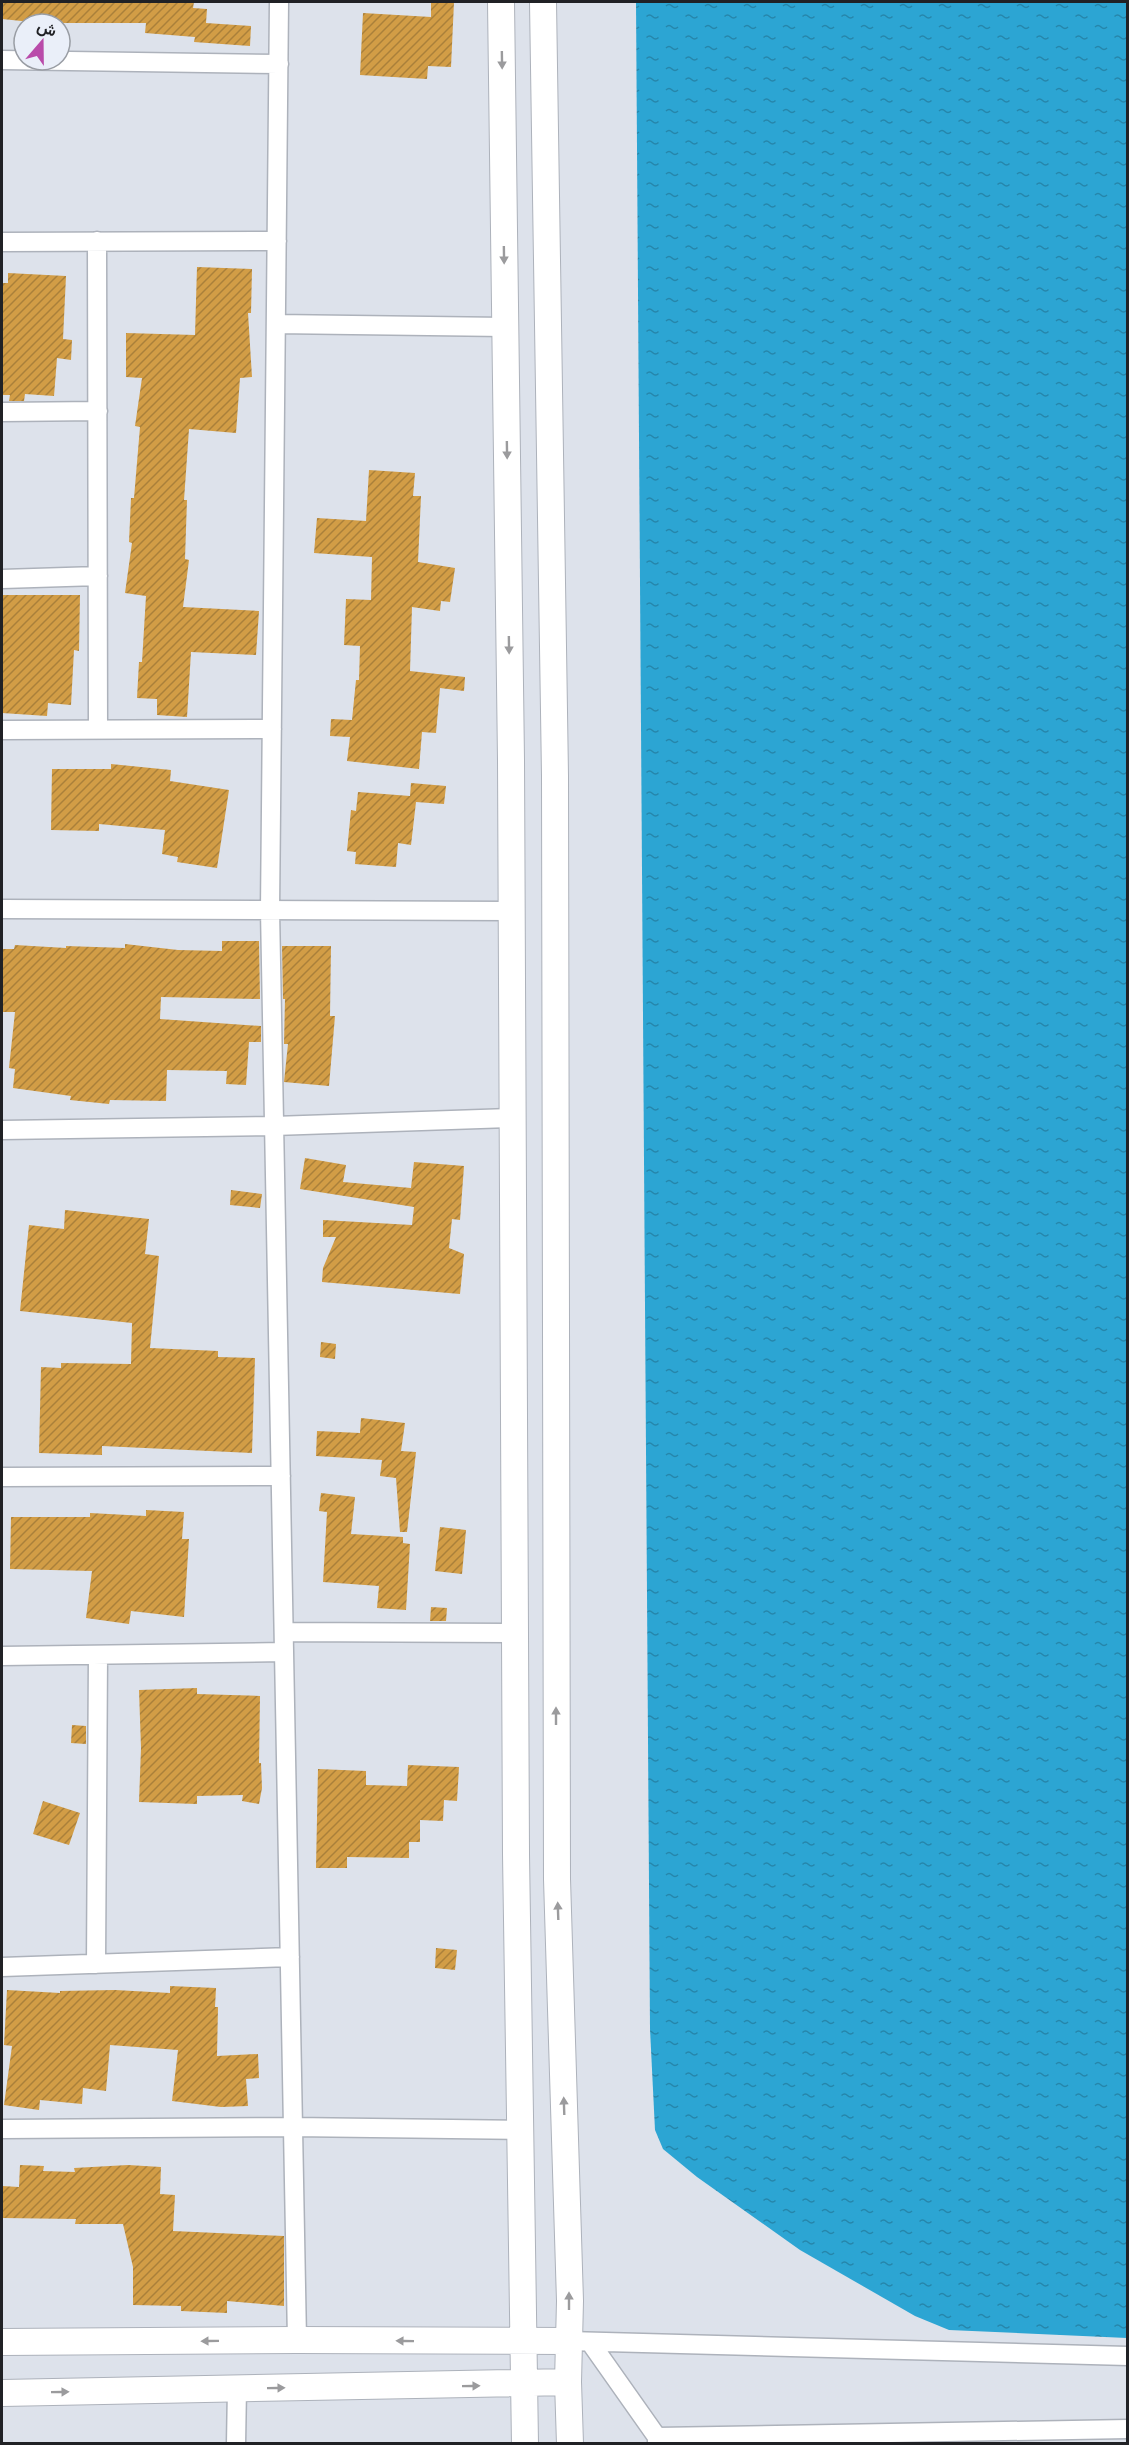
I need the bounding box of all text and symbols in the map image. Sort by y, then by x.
north arrow [12,12,72,72]
text: ش [35,16,59,41]
one-way arrow [497,50,506,69]
one-way arrow [499,245,509,264]
one-way arrow [502,440,511,459]
one-way arrow [504,635,514,654]
one-way arrow [551,1707,561,1726]
one-way arrow [553,1902,562,1921]
one-way arrow [559,2097,568,2116]
one-way arrow [564,2292,574,2311]
one-way arrow [200,2336,219,2345]
one-way arrow [395,2336,414,2346]
one-way arrow [461,2381,480,2390]
one-way arrow [266,2383,285,2393]
one-way arrow [50,2387,69,2397]

